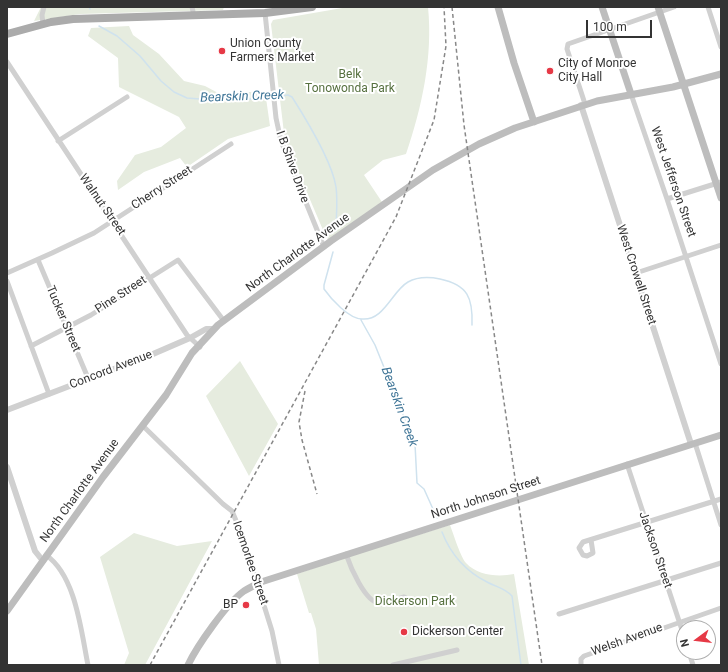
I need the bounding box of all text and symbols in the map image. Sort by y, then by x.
scale bar [588,12,654,38]
text: 100 m [593,20,627,34]
place label: Union County Farmers Market [230,37,314,65]
marker: Union County Farmers Market [217,46,227,56]
place label: City of Monroe City Hall [558,57,636,85]
marker: City of Monroe City Hall [545,66,555,76]
park label: Belk Tonowonda Park [305,68,395,96]
water label: Bearskin Creek [200,88,284,106]
street label: West Jefferson Street [647,125,699,239]
street label: I B Shive Drive [272,129,312,205]
street label: Cherry Street [129,163,195,213]
street label: Walnut Street [76,172,128,238]
street label: North Charlotte Avenue [243,211,353,295]
street label: West Crowell Street [613,223,659,327]
street label: Pine Street [93,273,149,317]
street label: Tucker Street [43,284,83,354]
street label: Concord Avenue [68,348,154,392]
water label: Bearskin Creek [377,365,421,449]
street label: North Charlotte Avenue [38,436,122,546]
street label: North Johnson Street [429,473,543,523]
street label: Jackson Street [635,510,675,590]
street label: Icemorlee Street [229,519,271,607]
park label: Dickerson Park [375,595,455,609]
place label: BP [223,598,238,612]
marker: BP [241,600,251,610]
street label: Welsh Avenue [589,620,665,660]
north arrow [676,620,716,660]
place label: Dickerson Center [412,625,503,639]
marker: Dickerson Center [399,627,409,637]
text: N [678,638,692,648]

